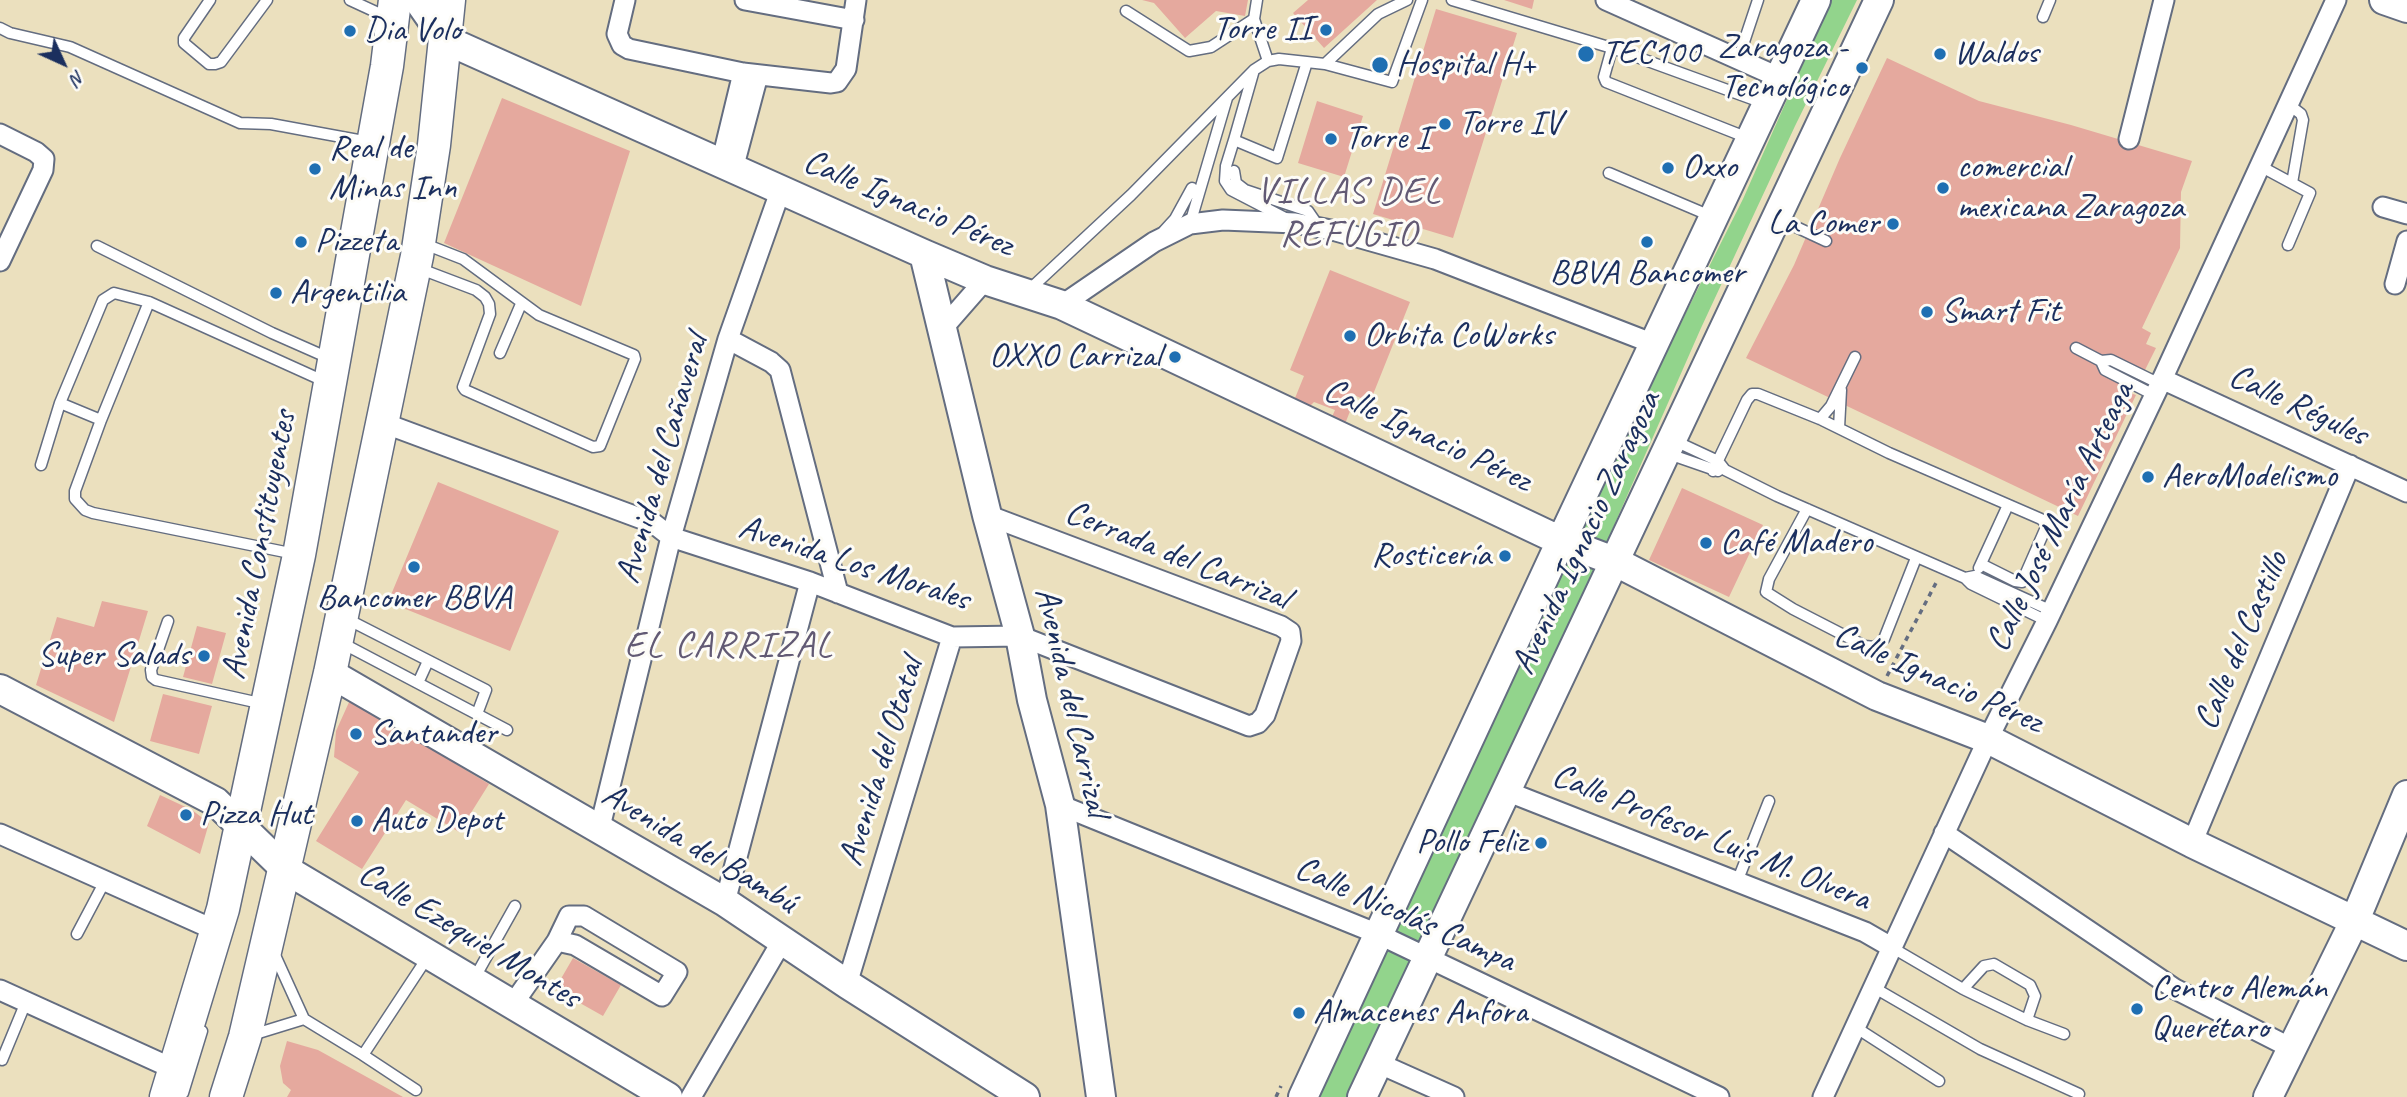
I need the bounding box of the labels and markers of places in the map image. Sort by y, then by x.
place label: Torre II [1213,9,1312,51]
place label: Dia Volo [364,10,461,52]
marker: Torre II [1318,22,1334,38]
marker: Dia Volo [342,23,358,39]
place label: Zaragoza - Tecnológico [1718,27,1848,109]
place label: TEC100 [1602,33,1700,75]
place label: Waldos [1954,33,2038,75]
place label: Hospital H+ [1396,44,1535,86]
marker: TEC100 [1576,44,1596,64]
marker: Waldos [1932,46,1948,62]
marker: Hospital H+ [1370,55,1390,75]
marker: Zaragoza - Tecnológico [1854,60,1870,76]
place label: Torre IV [1459,103,1561,145]
marker: Torre IV [1437,116,1453,132]
place label: Torre I [1345,118,1429,160]
place label: Real de Minas Inn [329,128,456,210]
marker: Torre I [1323,131,1339,147]
place label: Oxxo [1682,147,1737,189]
place label: comercial mexicana Zaragoza [1957,147,2184,229]
marker: Oxxo [1660,160,1676,176]
marker: Real de Minas Inn [307,161,323,177]
marker: comercial mexicana Zaragoza [1935,180,1951,196]
place label: La Comer [1768,203,1879,245]
marker: La Comer [1885,216,1901,232]
place label: Pizzeta [315,221,397,263]
marker: Pizzeta [293,234,309,250]
marker: BBVA Bancomer [1639,234,1655,250]
place label: BBVA Bancomer [1550,253,1744,295]
place label: Argentilia [290,272,405,314]
marker: Argentilia [268,285,284,301]
place label: Smart Fit [1941,291,2060,333]
marker: Smart Fit [1919,304,1935,320]
place label: Orbita CoWorks [1364,315,1554,357]
marker: Orbita CoWorks [1342,328,1358,344]
place label: OXXO Carrizal [989,336,1161,378]
marker: OXXO Carrizal [1167,349,1183,365]
place label: AeroModelismo [2162,456,2337,498]
marker: AeroModelismo [2140,469,2156,485]
place label: Café Madero [1720,522,1872,564]
place label: Rosticería [1371,535,1491,577]
marker: Café Madero [1698,535,1714,551]
marker: Rosticería [1497,548,1513,564]
marker: Bancomer BBVA [406,559,422,575]
place label: Bancomer BBVA [317,578,511,620]
place label: Super Salads [37,635,190,677]
marker: Super Salads [196,648,212,664]
place label: Santander [370,713,497,755]
marker: Santander [348,726,364,742]
place label: Pizza Hut [200,794,312,836]
place label: Auto Depot [371,800,503,842]
marker: Pizza Hut [178,807,194,823]
marker: Auto Depot [349,813,365,829]
place label: Pollo Feliz [1416,822,1527,864]
marker: Pollo Feliz [1533,835,1549,851]
place label: Centro Alemán Querétaro [2151,968,2327,1050]
place label: Almacenes Anfora [1313,992,1527,1034]
marker: Centro Alemán Querétaro [2129,1001,2145,1017]
marker: Almacenes Anfora [1291,1005,1307,1021]

